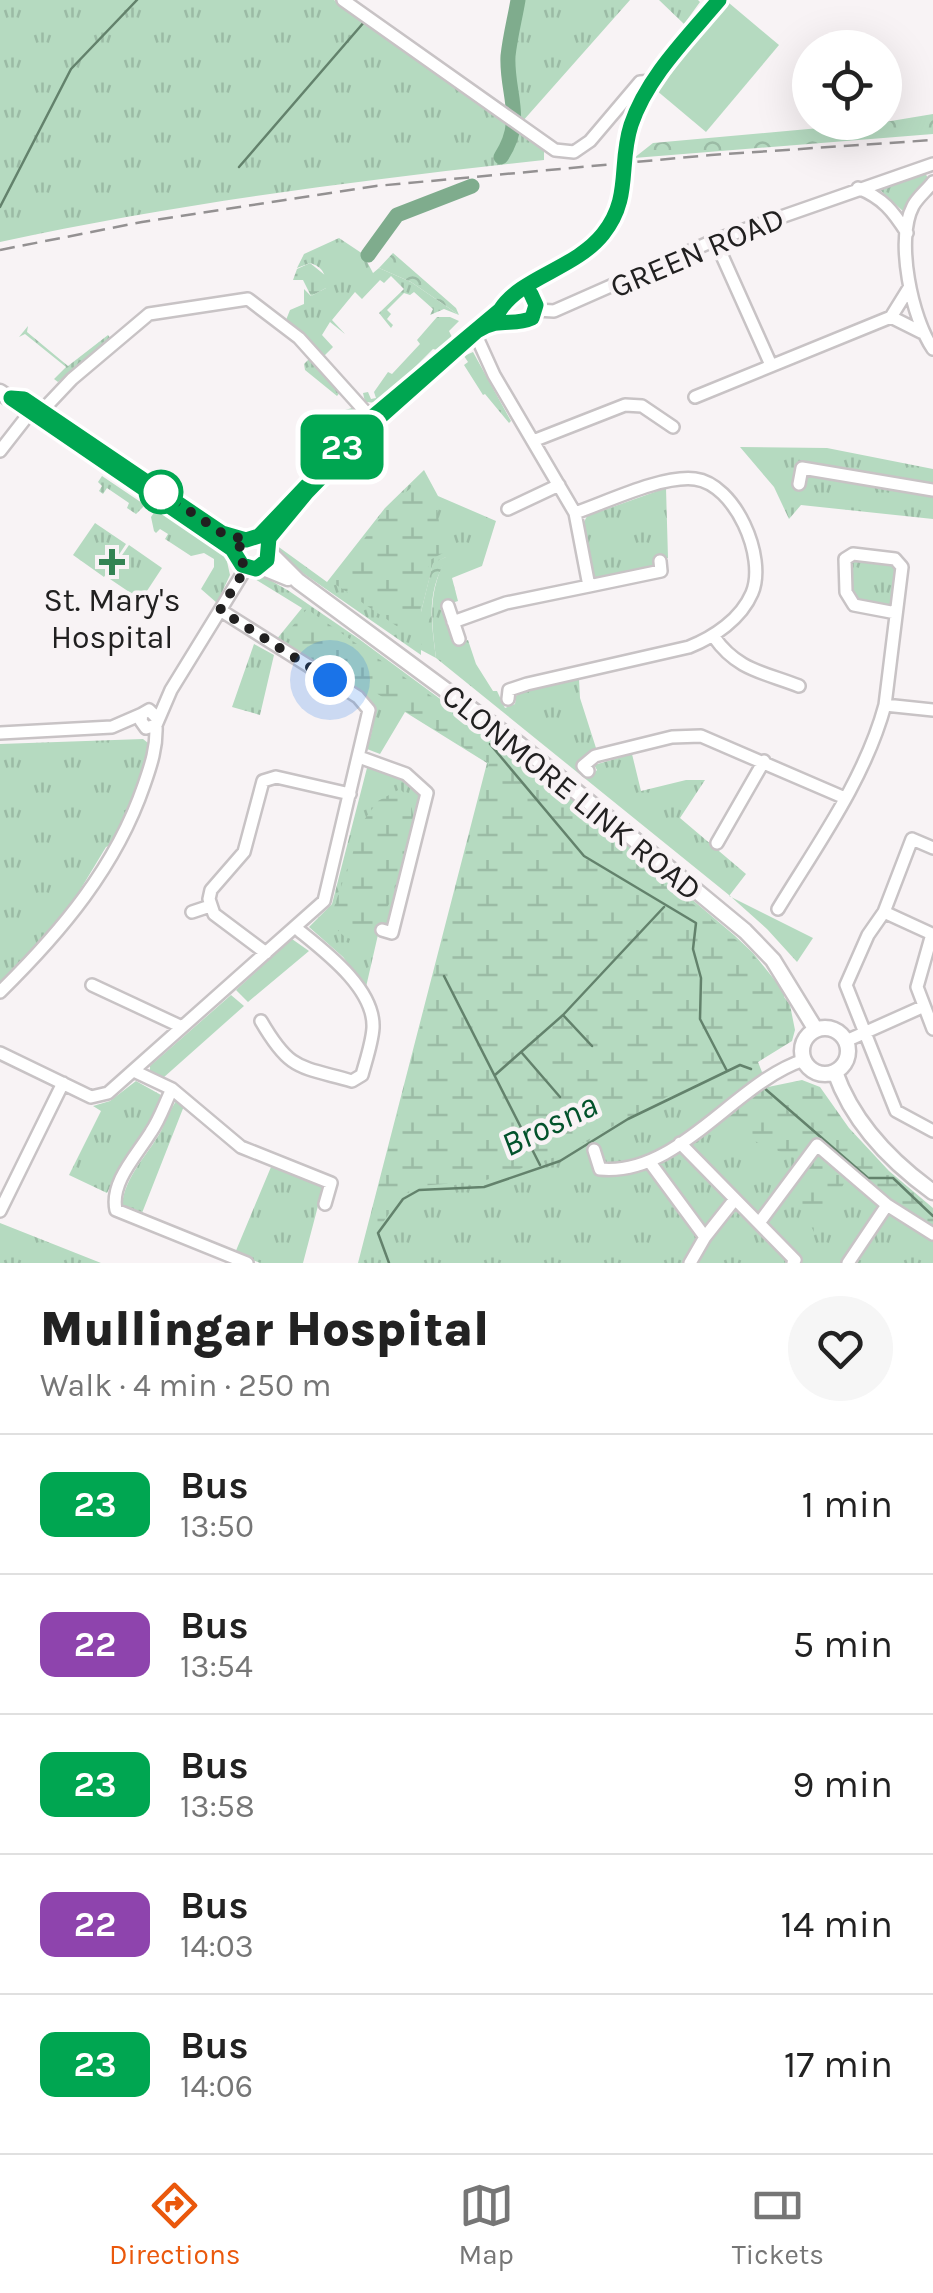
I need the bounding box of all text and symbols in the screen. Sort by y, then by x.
map controls [792,30,902,140]
button: locate [792,30,902,140]
street label: GREEN ROAD [605,199,790,306]
line badge: 23 [297,414,387,480]
text: 23 [321,427,363,468]
unlabelled marker [140,471,182,513]
marker: St. Mary's Hospital [99,549,125,575]
place label: St. Mary's Hospital [43,582,181,656]
your location [305,655,355,705]
street label: CLONMORE LINK ROAD [435,676,709,908]
water label: Brosna [494,1084,604,1165]
button: heart [788,1296,893,1401]
text: Mullingar Hospital [40,1301,489,1357]
text: Walk · 4 min · 250 m [40,1367,331,1404]
text: Bus [180,1463,249,1508]
text: 1 min [802,1482,893,1527]
text: 23 [74,1484,116,1525]
text: 13:50 [180,1508,254,1545]
text: Bus [180,1603,249,1648]
text: 5 min [793,1622,893,1667]
text: 22 [74,1624,116,1665]
text: 13:54 [180,1648,253,1685]
text: Bus [180,1743,249,1788]
text: 9 min [792,1762,893,1807]
text: 23 [74,1764,116,1805]
text: 13:58 [180,1788,255,1825]
text: Bus [180,1883,249,1928]
text: 14 min [780,1902,893,1947]
text: 22 [74,1904,116,1945]
text: 14:03 [180,1928,254,1965]
text: Bus [180,2023,249,2068]
text: 17 min [784,2042,893,2087]
text: 23 [74,2044,116,2085]
text: 14:06 [180,2068,253,2105]
tab: Directions [109,2178,241,2271]
tab: Map [458,2178,514,2271]
tab: Tickets [732,2178,824,2271]

